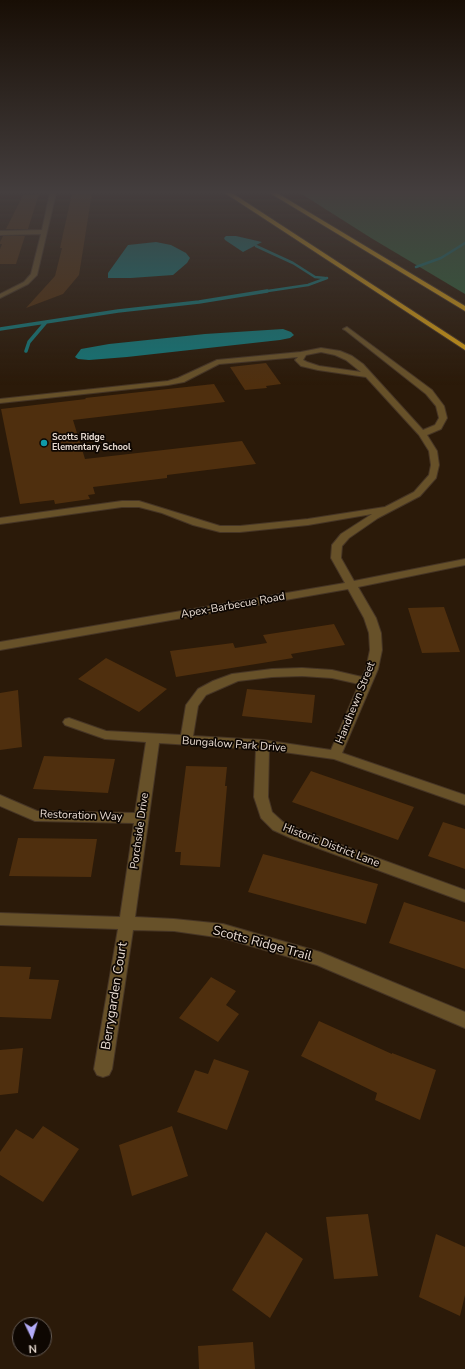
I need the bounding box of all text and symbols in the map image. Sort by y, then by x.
place label: Scotts Ridge Elementary School [52,433,131,454]
marker: Scotts Ridge Elementary School [39,438,49,448]
street label: Apex-Barbecue Road [180,590,286,622]
street label: Handhewn Street [334,660,378,746]
street label: Bungalow Park Drive [182,735,286,755]
street label: Porchside Drive [128,792,152,870]
street label: Restoration Way [40,808,122,824]
street label: Historic District Lane [281,821,381,871]
street label: Scotts Ridge Trail [211,923,313,965]
street label: Berrygarden Court [99,941,131,1051]
north arrow [12,1317,52,1357]
text: N [28,1341,37,1356]

